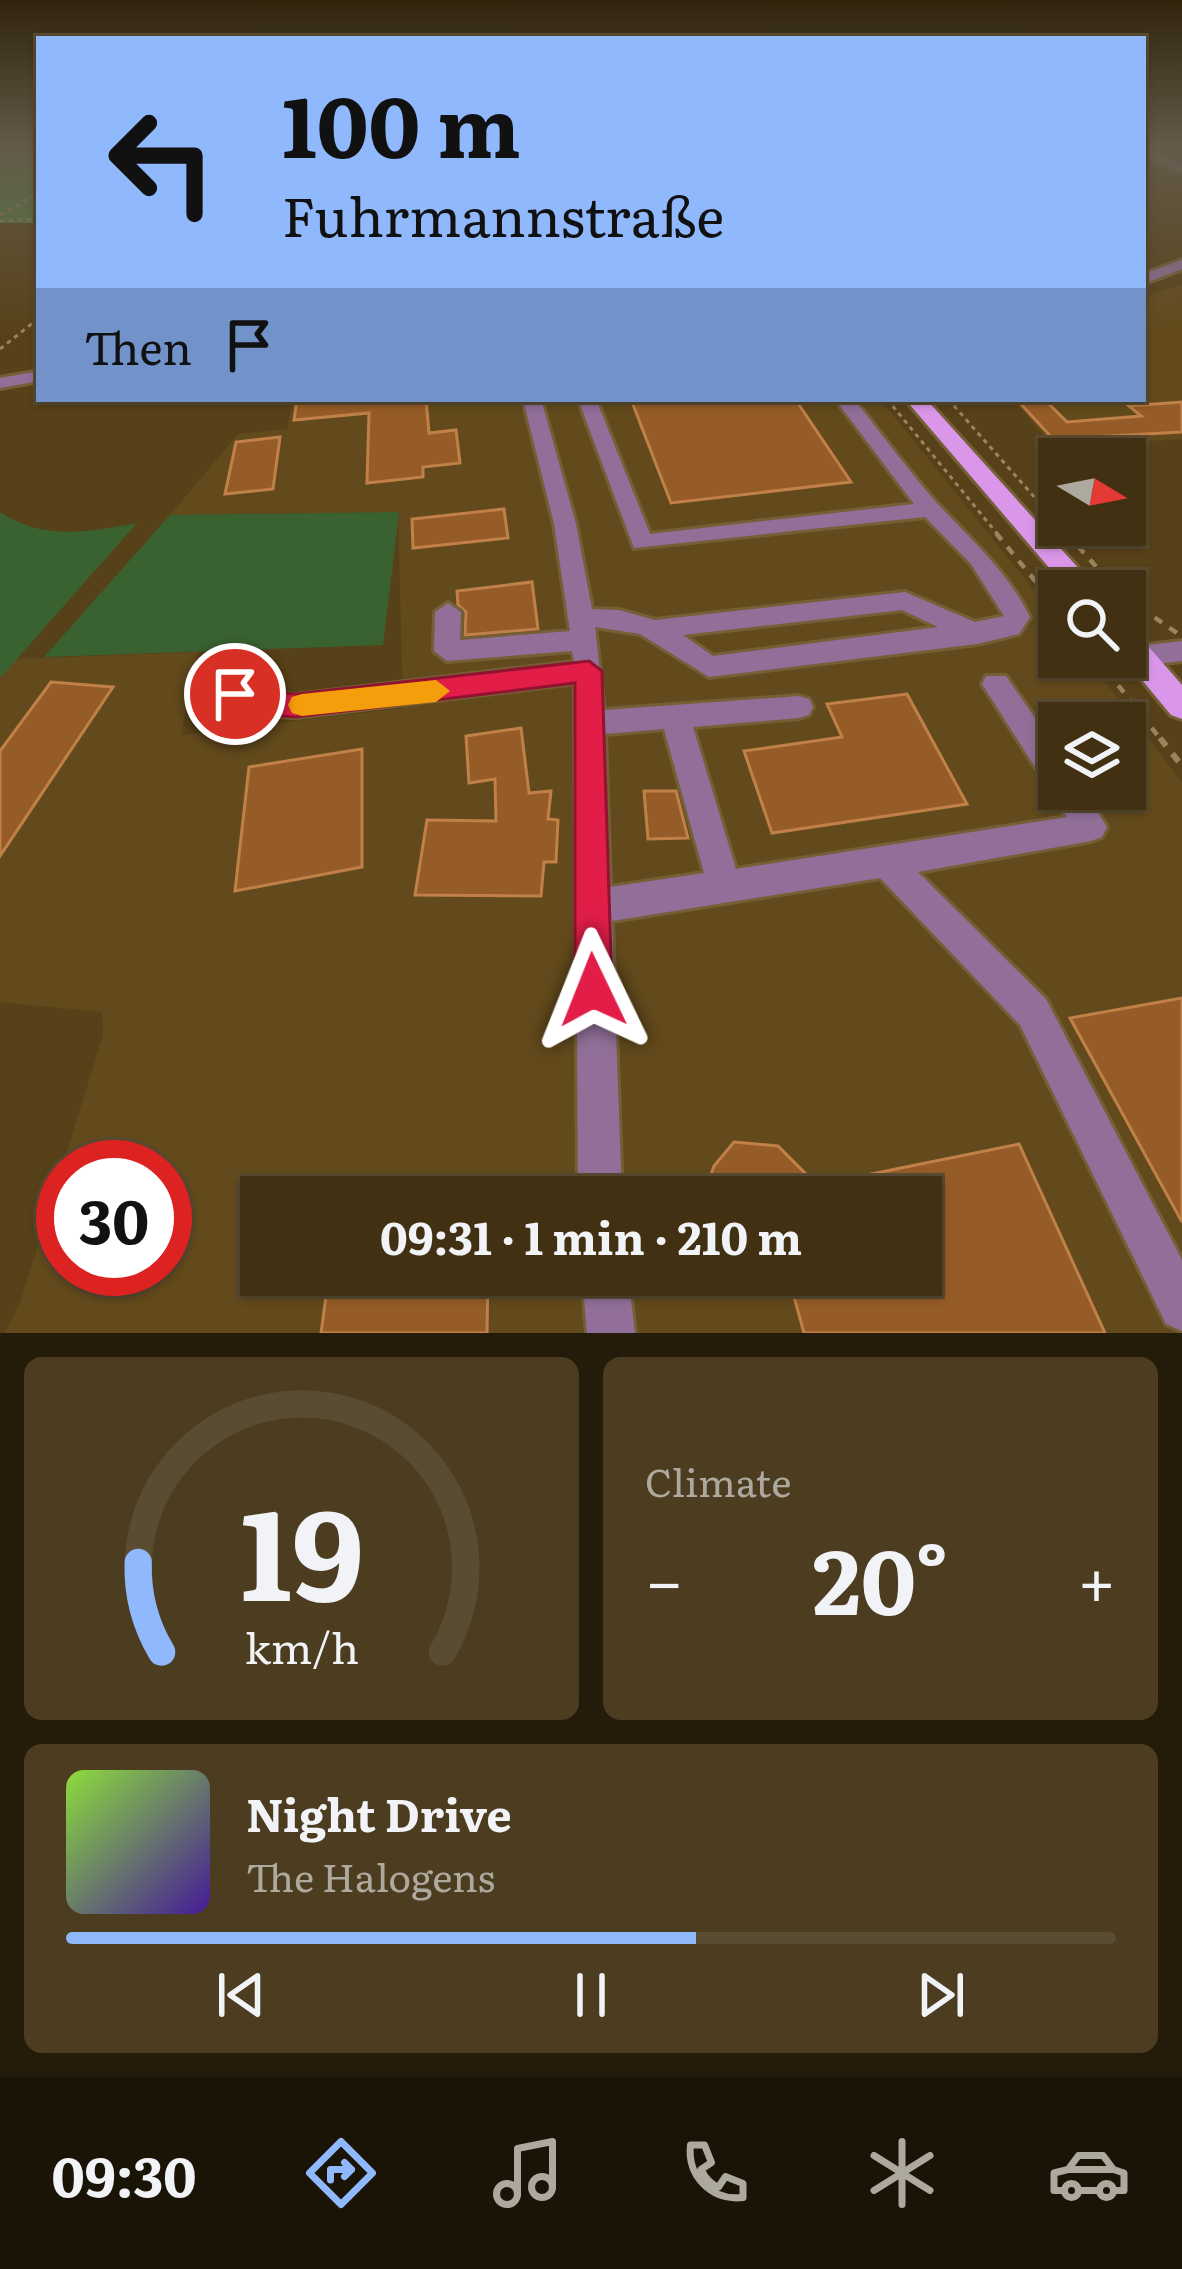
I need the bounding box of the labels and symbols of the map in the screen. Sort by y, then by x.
north arrow [1038,438,1146,546]
pin [184,643,286,745]
position arrow [530,927,656,1053]
speed limit sign: 30 [36,1140,192,1296]

